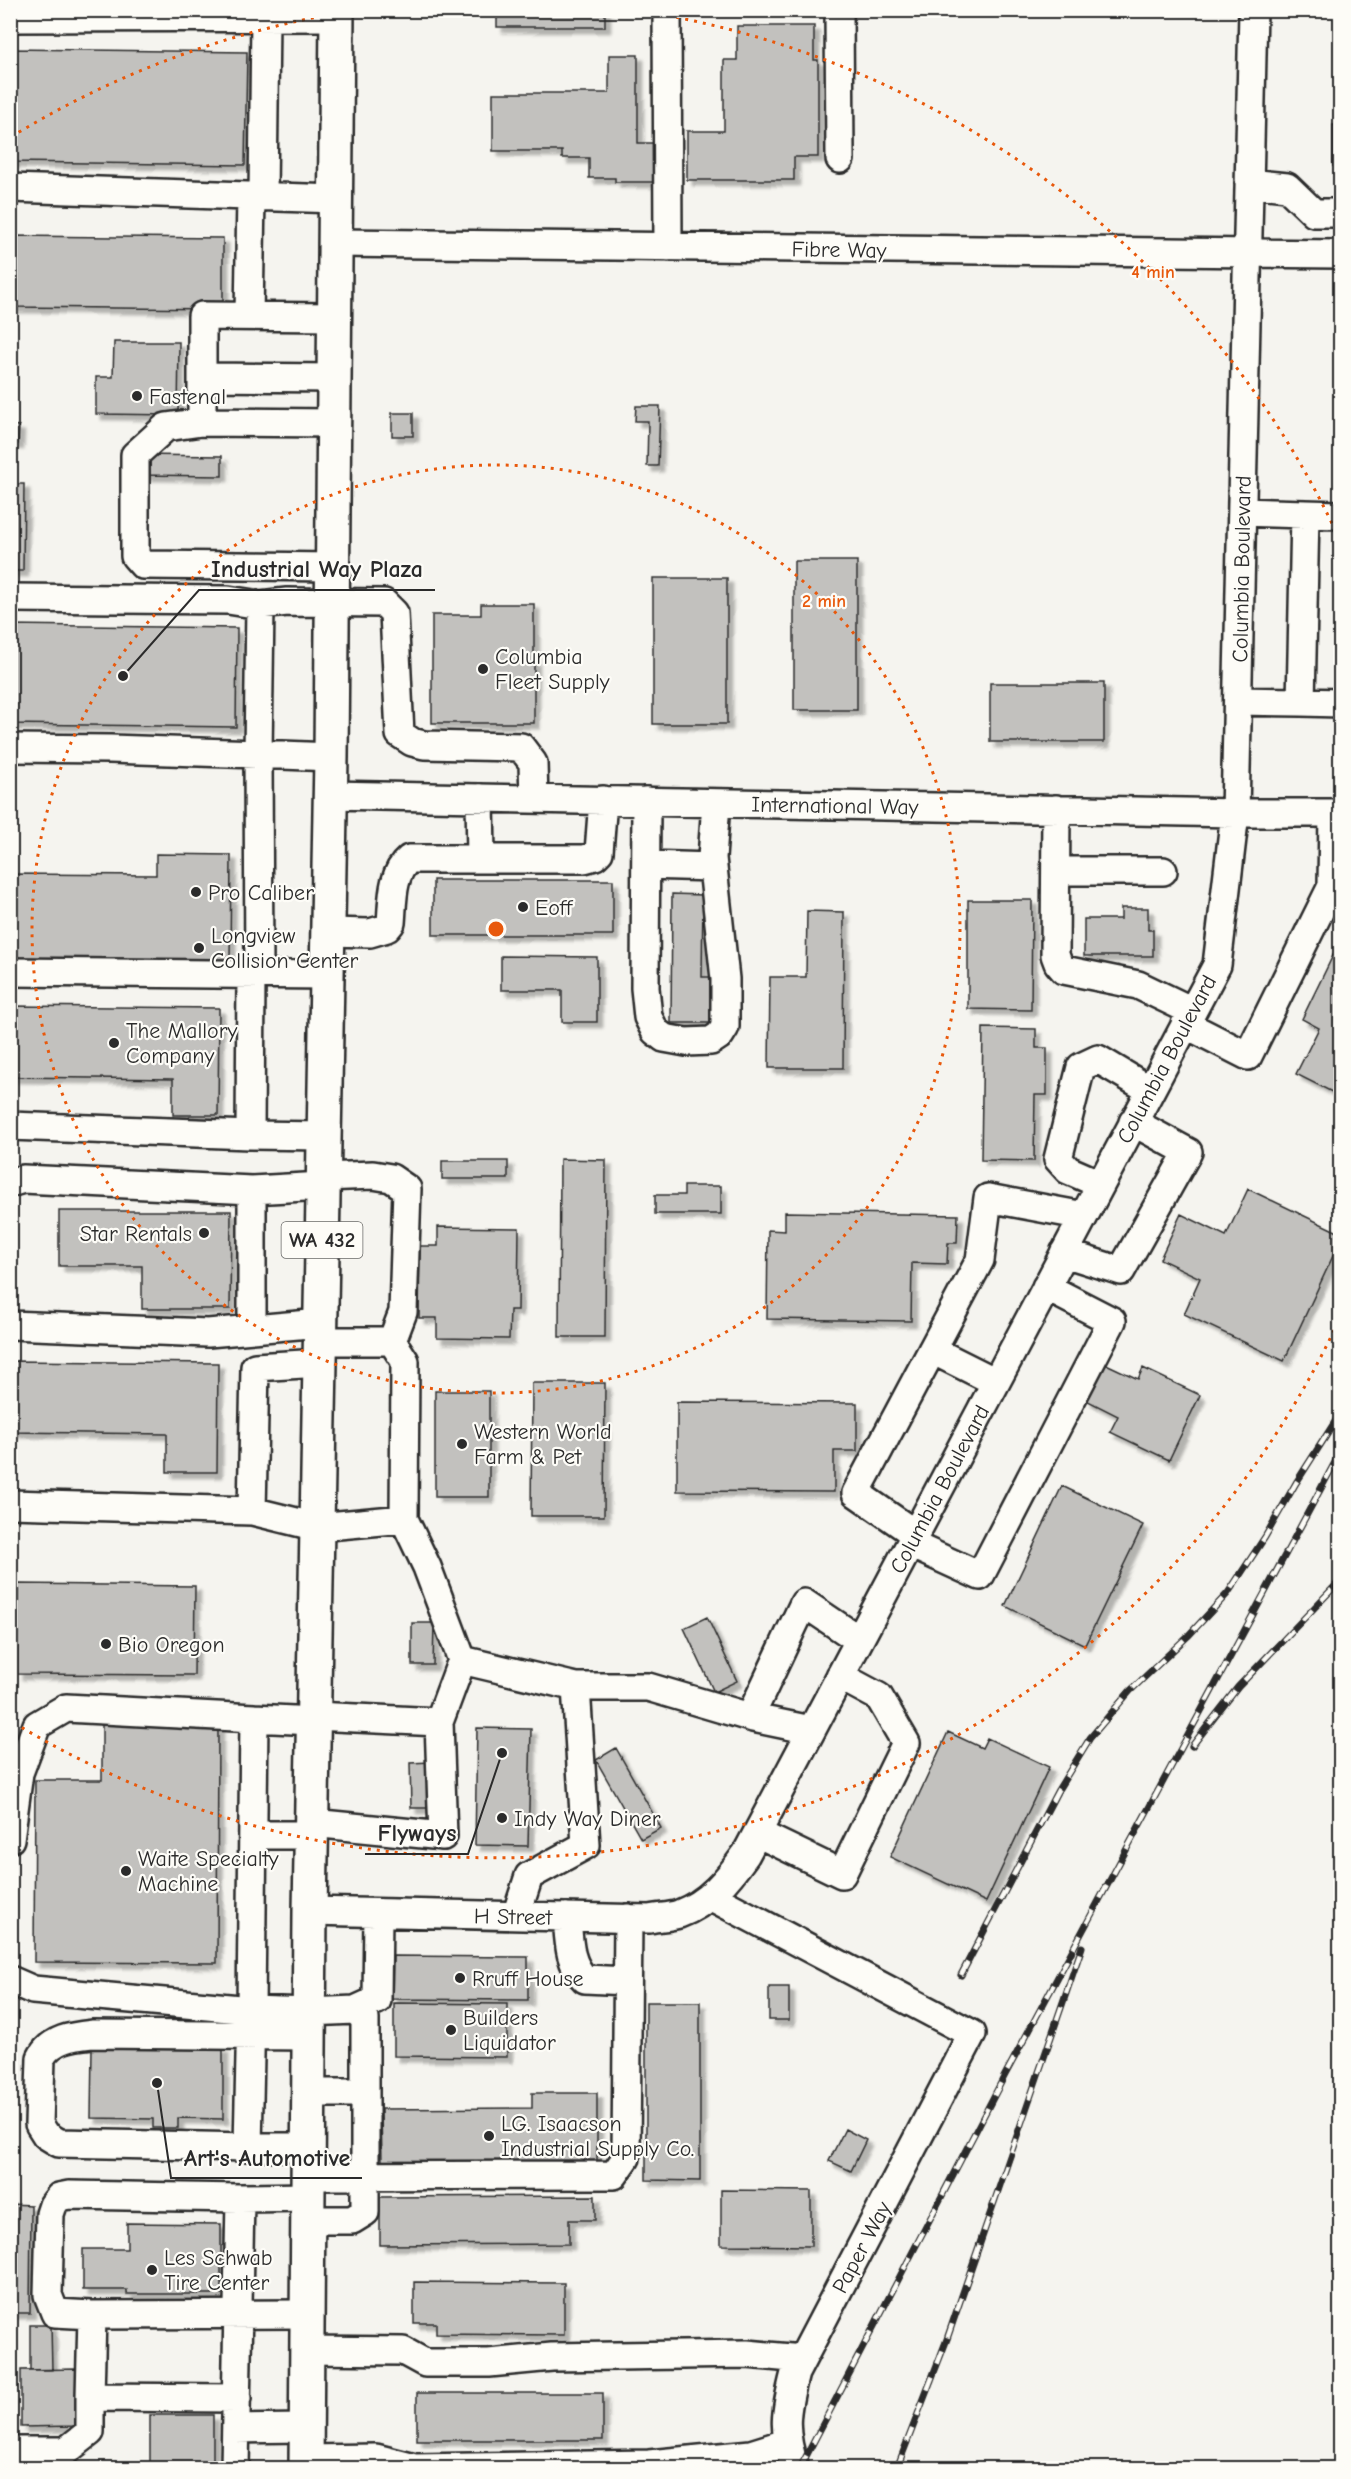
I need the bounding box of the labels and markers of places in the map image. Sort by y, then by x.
place label: Fastenal [149,384,226,410]
marker: Fastenal [130,389,144,403]
callout: Industrial Way Plaza [199,548,435,590]
place label: Columbia Fleet Supply [495,644,610,695]
marker: Columbia Fleet Supply [476,662,490,676]
place label: Pro Caliber [208,880,314,906]
marker: Pro Caliber [189,885,203,899]
place label: Eoff [535,895,574,921]
marker: Eoff [516,900,530,914]
centre of rings [486,919,506,939]
place label: Longview Collision Center [211,923,358,974]
marker: Longview Collision Center [192,941,206,955]
place label: The Mallory Company [126,1018,237,1069]
marker: The Mallory Company [107,1036,121,1050]
place label: Star Rentals [80,1221,192,1247]
marker: Star Rentals [197,1226,211,1240]
place label: Western World Farm & Pet [474,1419,612,1470]
marker: Western World Farm & Pet [455,1437,469,1451]
place label: Bio Oregon [118,1632,225,1658]
marker: Bio Oregon [99,1637,113,1651]
place label: Indy Way Diner [514,1806,661,1832]
marker: Indy Way Diner [495,1811,509,1825]
callout: Flyways [365,1812,468,1854]
place label: Waite Specialty Machine [138,1846,279,1897]
marker: Waite Specialty Machine [119,1864,133,1878]
place label: Rruff House [472,1966,584,1992]
marker: Rruff House [453,1971,467,1985]
place label: Builders Liquidator [463,2005,556,2056]
marker: Builders Liquidator [444,2023,458,2037]
place label: LG. Isaacson Industrial Supply Co. [501,2111,694,2162]
marker: LG. Isaacson Industrial Supply Co. [482,2129,496,2143]
callout: Art's Automotive [171,2136,362,2178]
place label: Les Schwab Tire Center [164,2245,273,2296]
marker: Les Schwab Tire Center [145,2263,159,2277]

